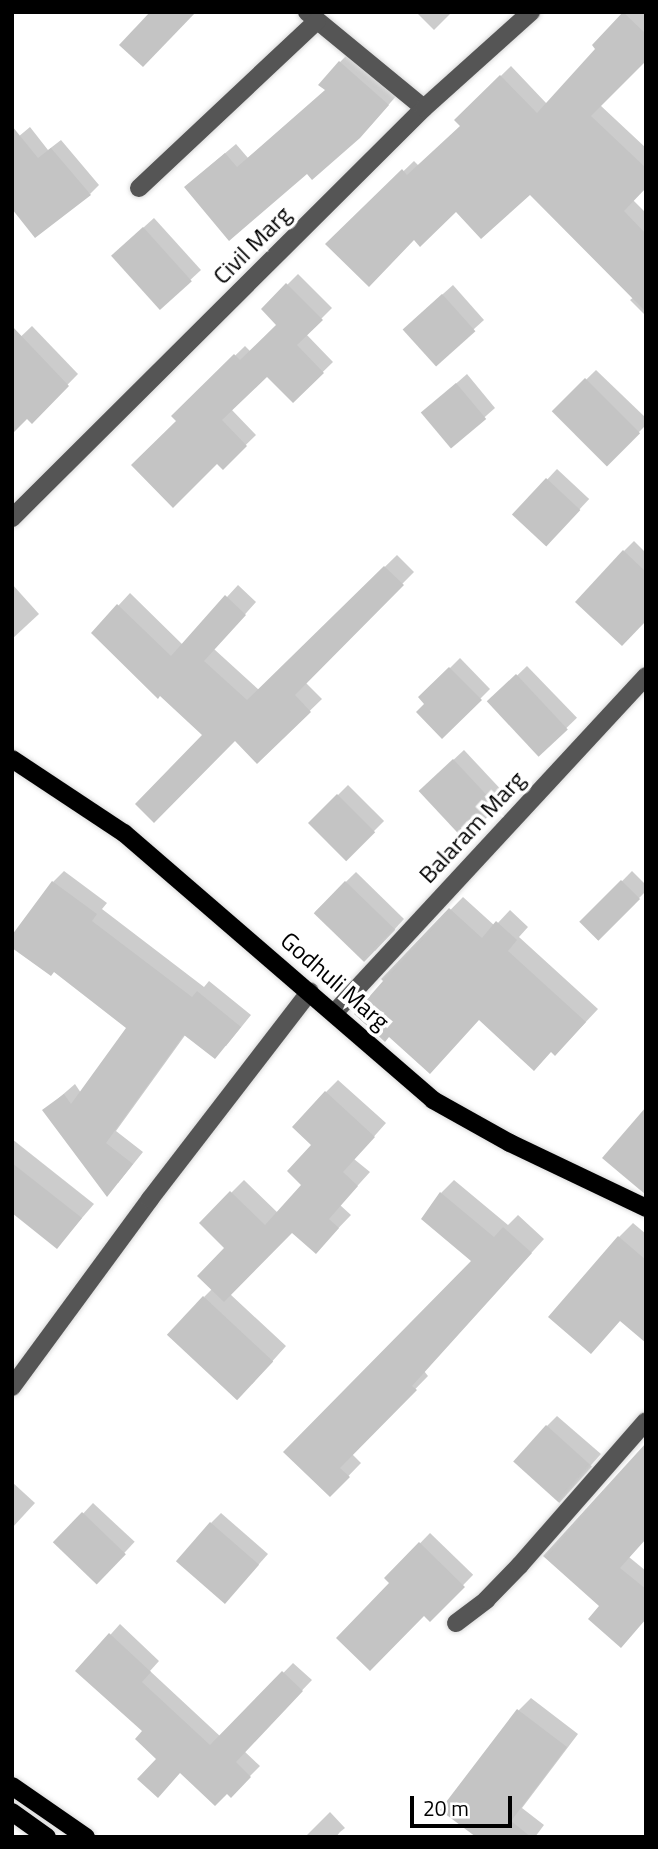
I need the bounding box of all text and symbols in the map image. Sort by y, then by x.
street label: Civil Marg [207,200,297,290]
street label: Balaram Marg [413,765,531,889]
street label: Godhuli Marg [275,926,395,1036]
scale bar [413,1783,514,1827]
text: 20 m [423,1792,469,1824]

